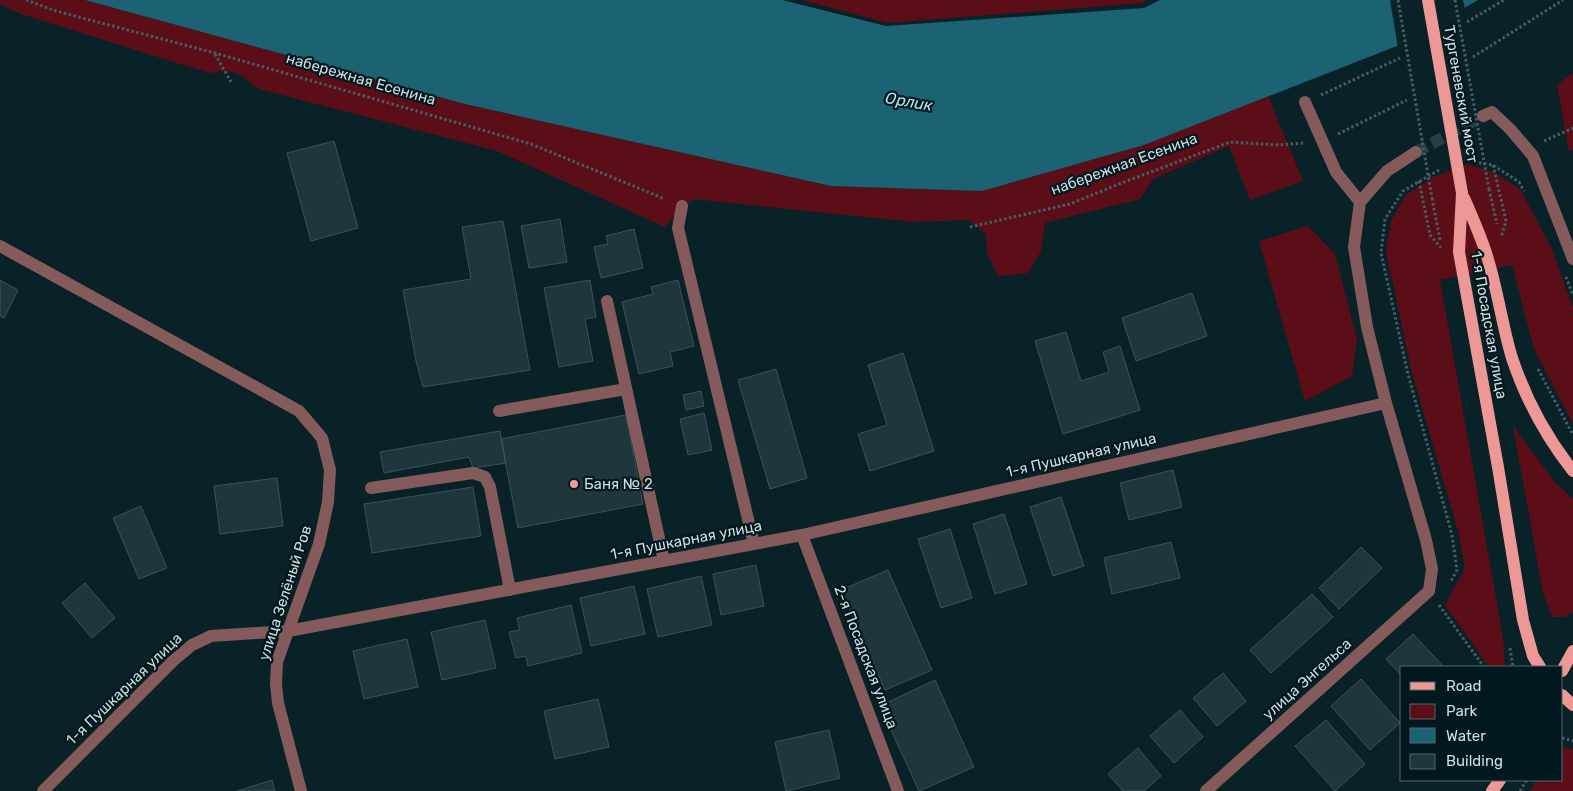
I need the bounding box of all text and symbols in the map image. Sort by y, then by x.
street label: Тургеневский мост [1440,24,1482,165]
street label: набережная Есенина [284,49,438,109]
water label: Орлик [884,88,935,115]
street label: набережная Есенина [1048,129,1200,199]
street label: 1-я Посадская улица [1467,250,1511,400]
street label: 1-я Пушкарная улица [1004,429,1158,481]
place label: Баня № 2 [584,475,653,493]
marker: Баня № 2 [568,478,580,490]
street label: 1-я Пушкарная улица [609,516,763,564]
street label: улица Зелёный Ров [255,523,315,663]
street label: 2-я Посадская улица [830,583,902,731]
street label: 1-я Пушкарная улица [62,629,186,749]
street label: улица Энгельса [1259,635,1355,723]
legend [1400,666,1563,781]
text: Road [1446,677,1482,695]
text: Park [1446,702,1477,720]
text: Water [1446,727,1486,745]
text: Building [1446,752,1503,770]

